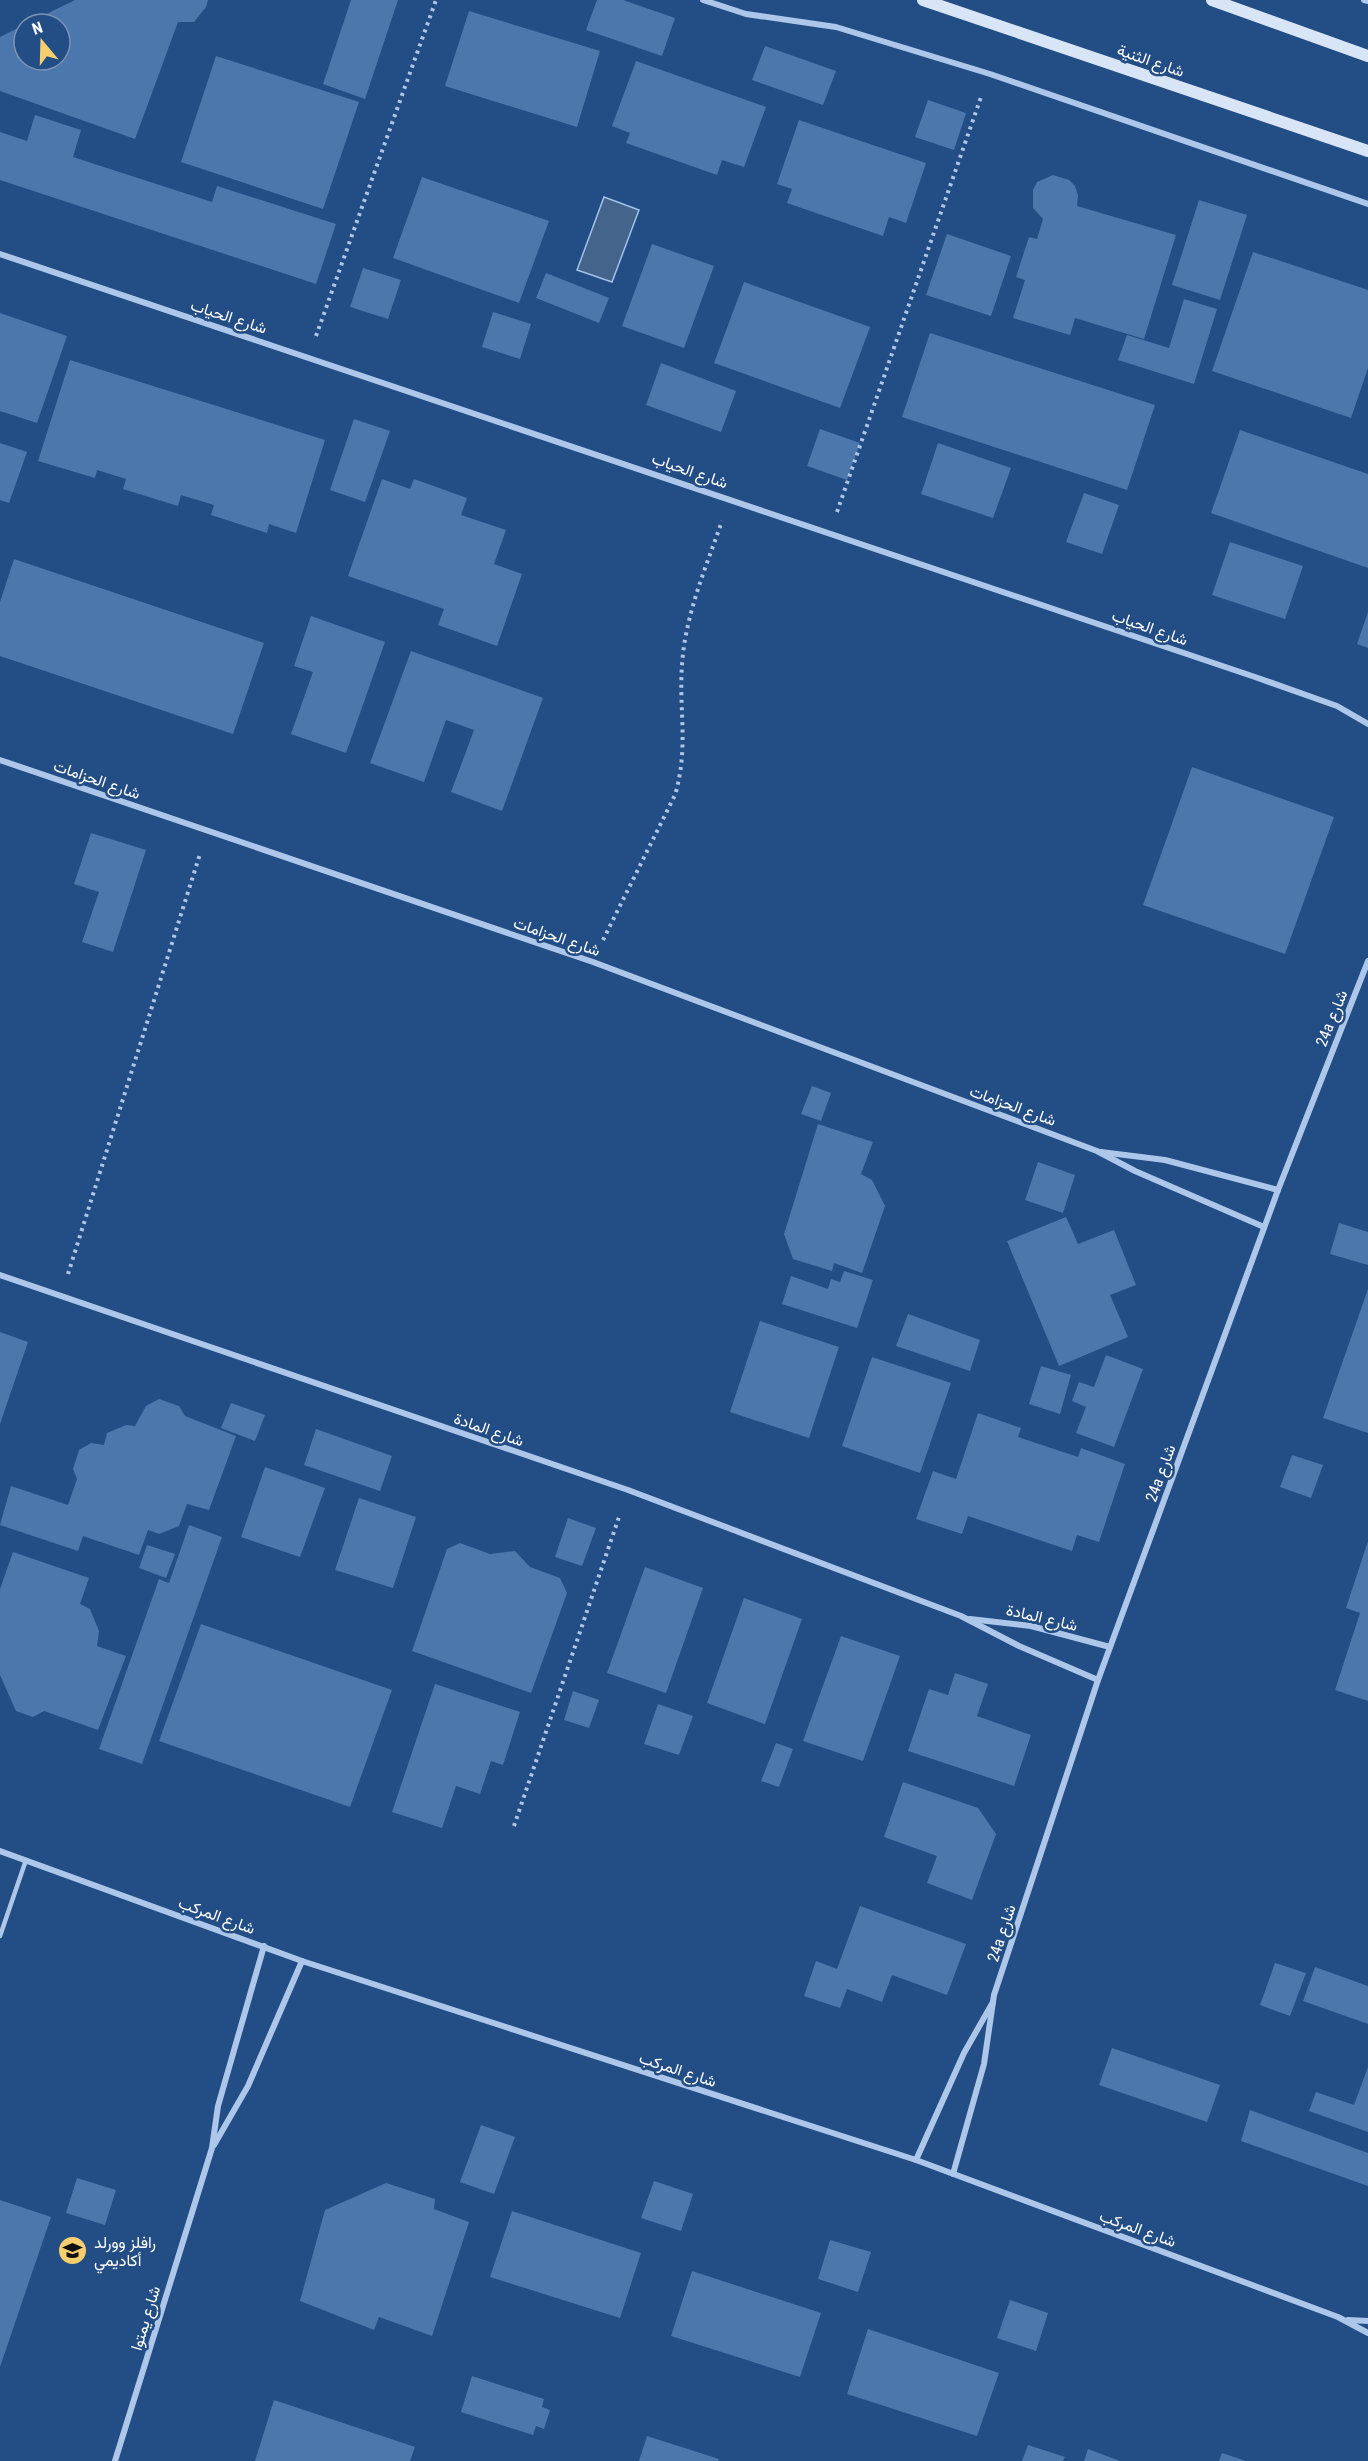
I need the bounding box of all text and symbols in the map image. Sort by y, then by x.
north arrow [12,12,72,72]
text: N [30,18,45,39]
street label: شارع الثنية [1114,40,1187,83]
street label: شارع الحياب [188,295,269,340]
street label: شارع الحياب [649,449,730,494]
street label: شارع الحياب [1109,606,1190,651]
street label: شارع الحزامات [50,756,143,805]
street label: شارع الحزامات [510,913,603,962]
street label: 24a شارع [1312,987,1353,1050]
street label: شارع الحزامات [966,1081,1059,1132]
street label: شارع المادة [451,1409,526,1452]
street label: 24a شارع [1141,1442,1181,1505]
street label: شارع المادة [1004,1600,1079,1637]
street label: شارع المركب [175,1893,258,1940]
street label: 24a شارع [983,1902,1022,1965]
street label: شارع المركب [636,2048,719,2093]
street label: شارع المركب [1096,2206,1179,2253]
place label: رافلز وورلد أكاديمي [94,2233,156,2274]
school or university icon: رافلز وورلد أكاديمي [57,2235,89,2267]
street label: شارع يمتوا [127,2284,166,2353]

